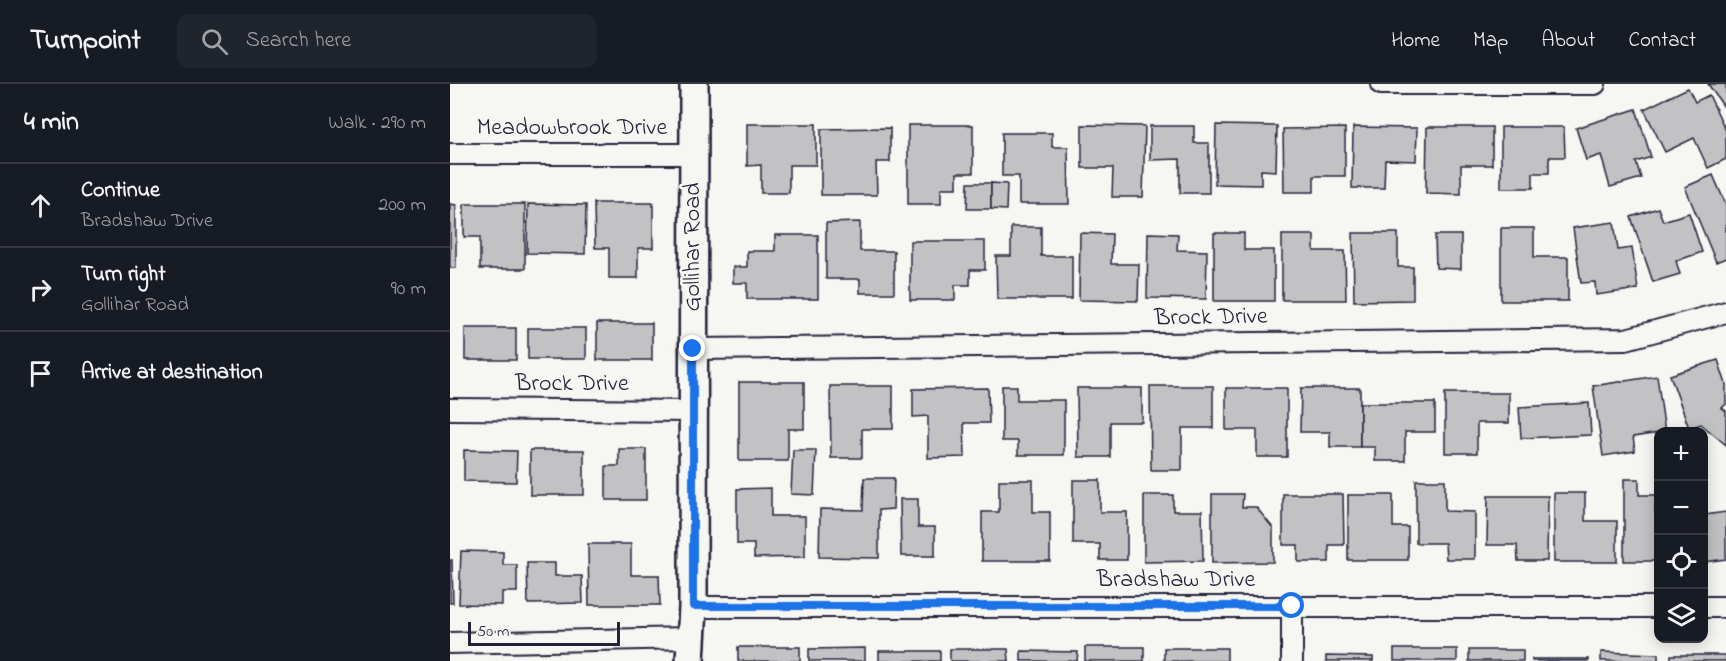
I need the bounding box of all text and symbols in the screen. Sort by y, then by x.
search box [177,14,597,68]
text: Turnpoint [30,21,141,62]
icon: search [198,25,231,58]
text: Search here [246,25,351,57]
text: Home [1391,26,1440,56]
text: Map [1473,26,1508,56]
text: About [1541,26,1595,56]
text: Contact [1628,26,1696,56]
text: 4 min [24,104,79,142]
text: Walk · 290 m [328,109,426,138]
street label: Meadowbrook Drive [477,111,667,146]
text: Continue [81,175,160,207]
street label: Gollihar Road [676,182,711,312]
icon: ahead [24,189,57,222]
text: 200 m [378,191,426,220]
text: Bradshaw Drive [81,207,213,236]
text: Turn right [81,259,166,291]
icon: right [24,273,57,306]
text: 90 m [391,275,426,304]
text: Gollihar Road [81,291,189,320]
street label: Brock Drive [1153,300,1268,337]
route end [679,335,705,361]
icon: arrive [24,357,57,390]
text: Arrive at destination [81,357,263,389]
street label: Brock Drive [514,367,629,402]
map controls [1654,427,1708,643]
button: + [1654,427,1708,481]
button: − [1654,481,1708,535]
button: locate [1654,535,1708,589]
street label: Bradshaw Drive [1096,563,1255,598]
button: layers [1654,589,1708,643]
route start [1278,592,1304,618]
scale bar [468,619,620,646]
text: 50 m [477,620,509,644]

